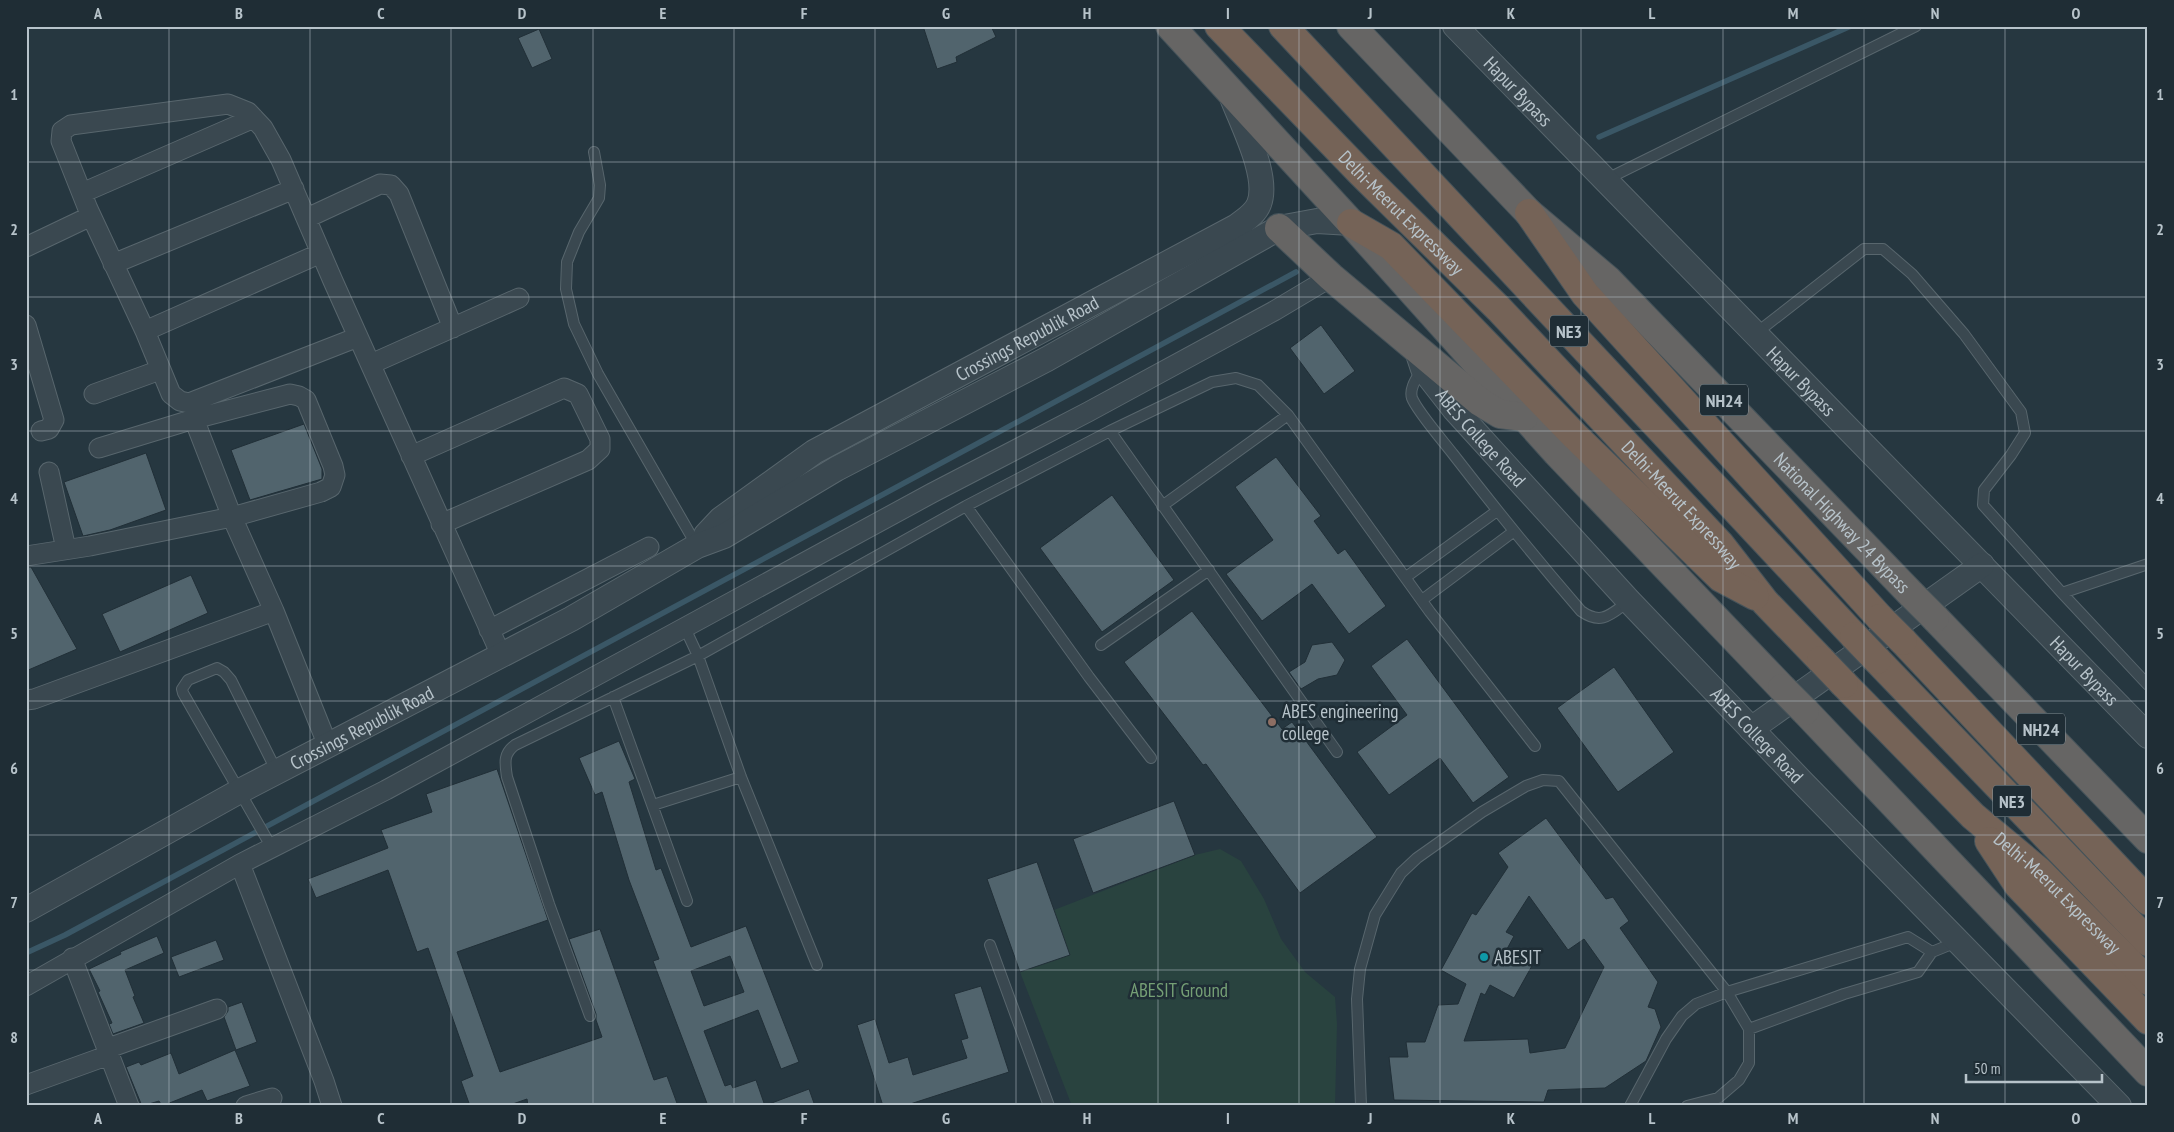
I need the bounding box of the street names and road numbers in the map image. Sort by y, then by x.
street label: Hapur Bypass [1479,51,1558,131]
street label: Delhi-Meerut Expressway [1334,145,1470,280]
street label: Crossings Republik Road [951,290,1103,386]
road number: NE3 [1550,316,1588,346]
street label: Hapur Bypass [1762,341,1841,421]
street label: ABES College Road [1431,384,1531,492]
road number: NH24 [1700,384,1748,416]
street label: Delhi-Meerut Expressway [1617,435,1748,575]
street label: National Highway 24 Bypass [1769,447,1915,598]
street label: Hapur Bypass [2045,631,2124,711]
street label: Crossings Republik Road [286,680,438,775]
street label: ABES College Road [1706,682,1809,788]
road number: NH24 [2017,714,2065,744]
road number: NE3 [1993,786,2031,816]
street label: Delhi-Meerut Expressway [1989,827,2127,960]

